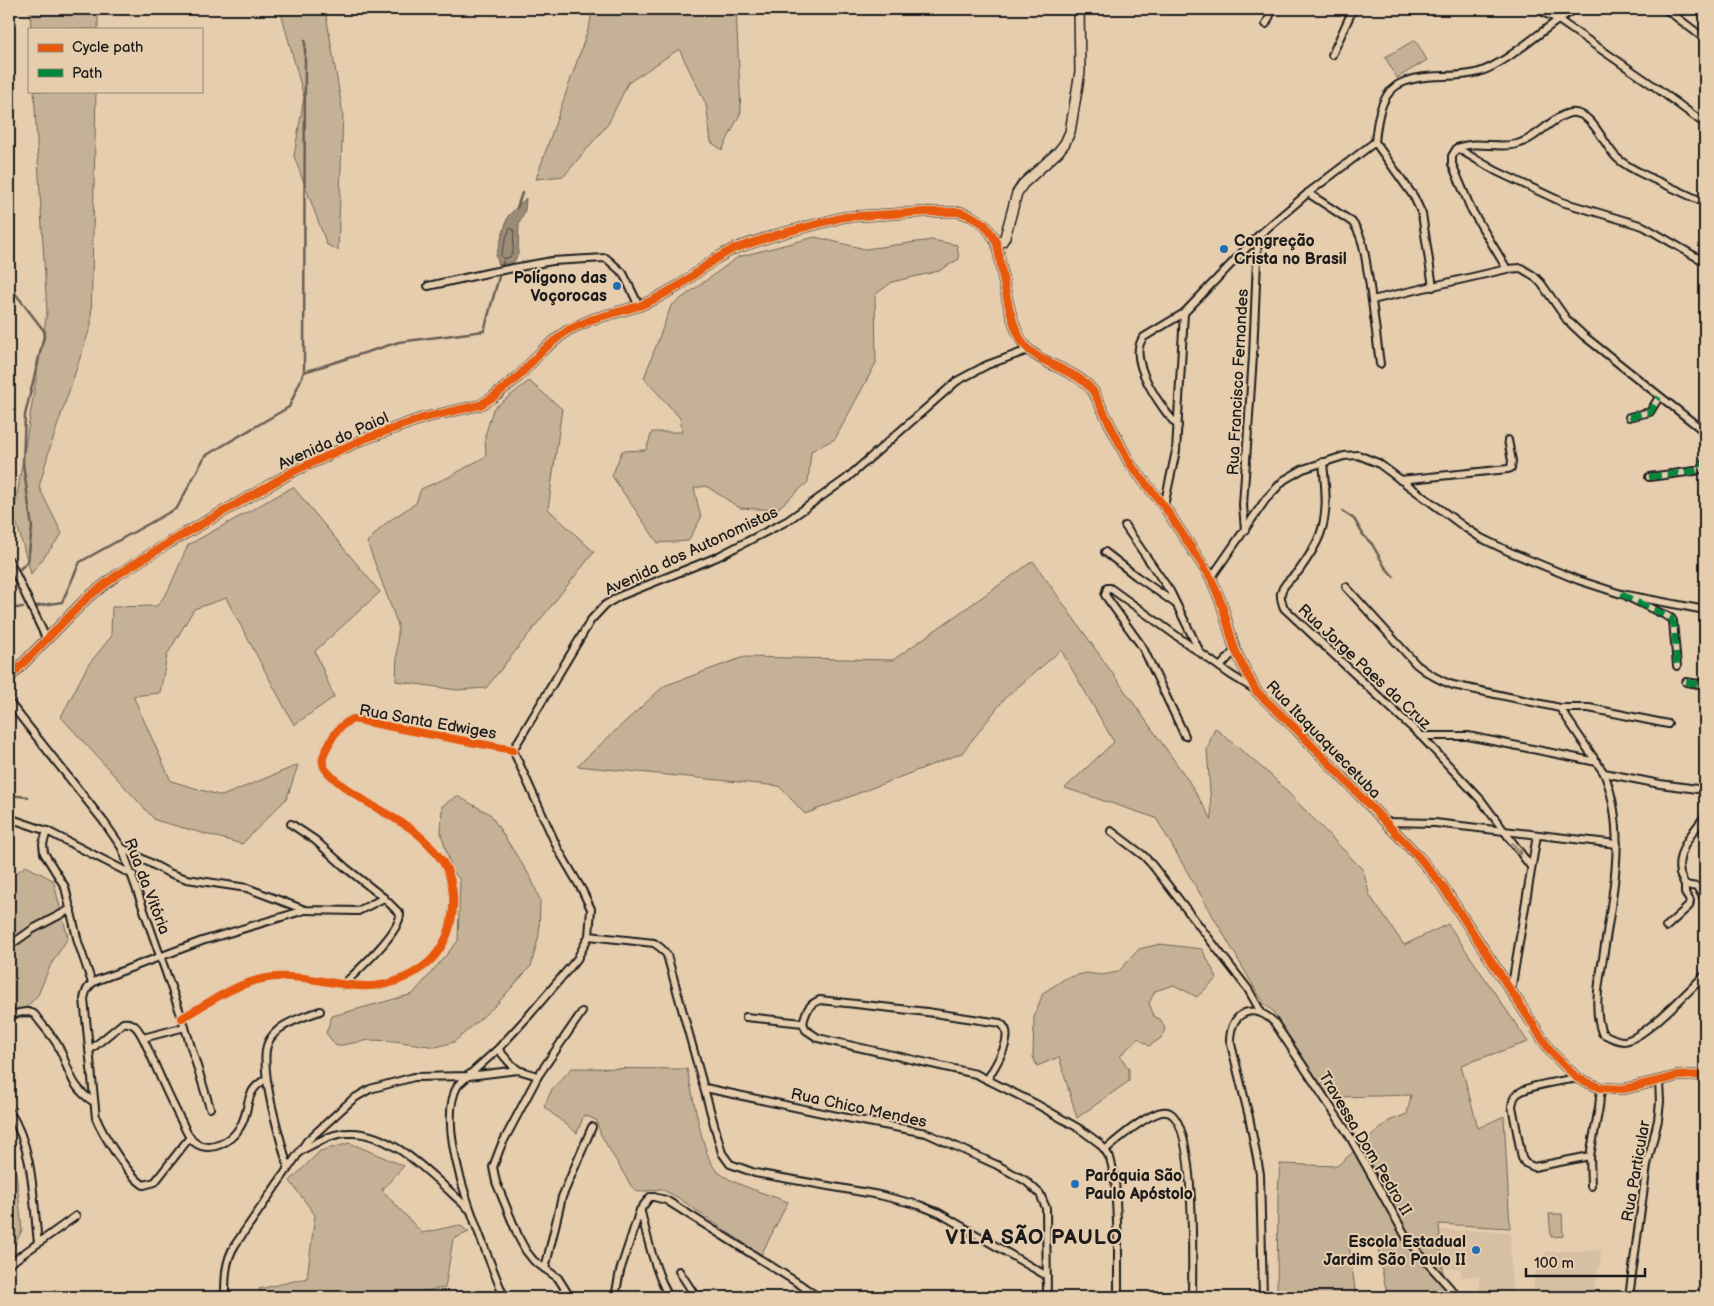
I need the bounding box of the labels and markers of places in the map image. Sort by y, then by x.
place label: Congreção Crista no Brasil [1234,232,1347,269]
marker: Congreção Crista no Brasil [1218,243,1230,255]
place label: Polígono das Voçorocas [514,269,607,306]
marker: Polígono das Voçorocas [611,280,623,292]
place label: Paróquia São Paulo Apóstolo [1085,1167,1193,1204]
marker: Paróquia São Paulo Apóstolo [1069,1178,1081,1190]
place label: Escola Estadual Jardim São Paulo II [1323,1233,1466,1270]
marker: Escola Estadual Jardim São Paulo II [1470,1244,1482,1256]

